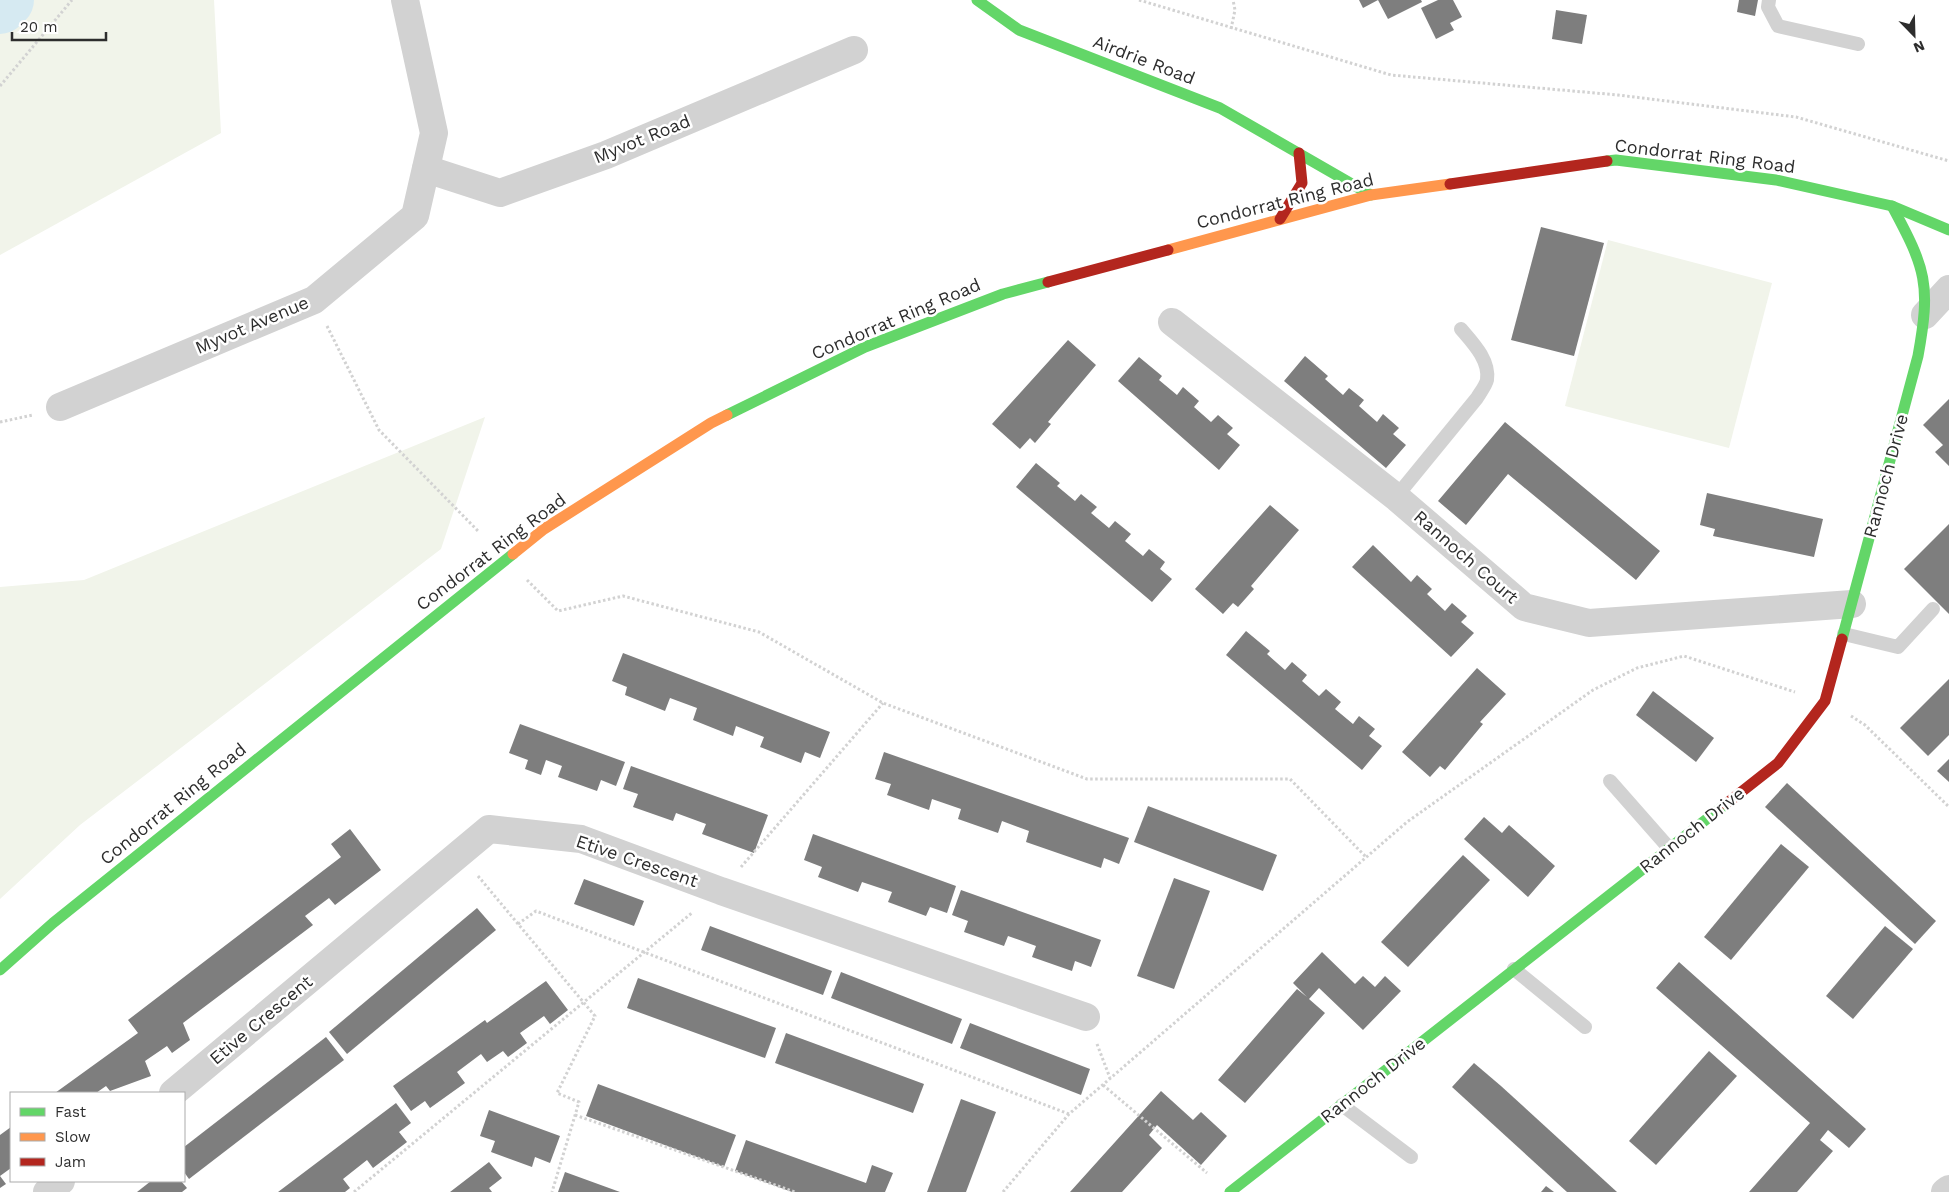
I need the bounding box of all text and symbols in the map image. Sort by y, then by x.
scale bar [12,10,106,42]
north arrow [1889,10,1939,60]
text: 20 m [20,18,58,36]
street label: Airdrie Road [1090,30,1198,89]
text: N [1911,38,1927,56]
street label: Myvot Road [590,110,693,167]
street label: Condorrat Ring Road [1614,134,1797,177]
street label: Condorrat Ring Road [1194,168,1376,233]
street label: Condorrat Ring Road [808,273,984,364]
street label: Myvot Avenue [192,291,312,358]
street label: Rannoch Drive [1859,412,1912,540]
street label: Condorrat Ring Road [412,489,570,615]
street label: Rannoch Court [1410,506,1523,608]
street label: Condorrat Ring Road [95,738,250,869]
street label: Rannoch Drive [1635,782,1748,877]
street label: Etive Crescent [573,830,701,891]
street label: Etive Crescent [205,970,317,1069]
street label: Rannoch Drive [1316,1032,1429,1127]
legend [10,1092,185,1182]
text: Fast [55,1103,87,1121]
text: Slow [55,1128,91,1146]
text: Jam [55,1153,86,1171]

